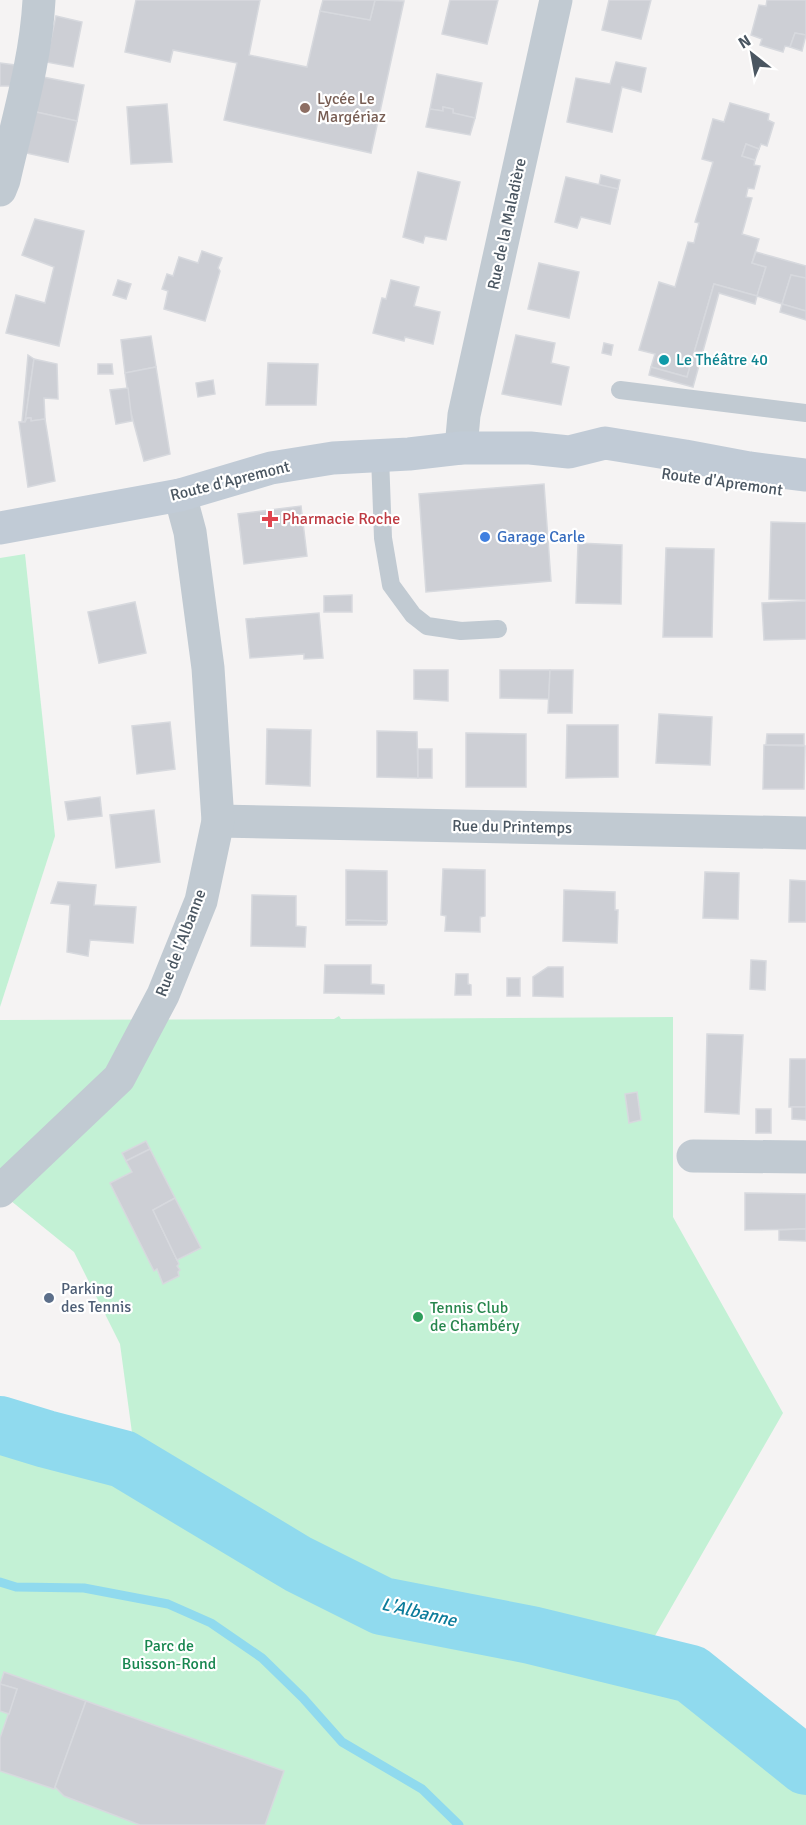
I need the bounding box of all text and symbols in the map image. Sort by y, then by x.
north arrow [722,24,782,84]
text: N [735,31,755,53]
place label: Lycée Le Margériaz [317,89,386,127]
marker: Lycée Le Margériaz [298,101,312,115]
street label: Rue de la Maladière [483,156,531,292]
place label: Le Théâtre 40 [676,350,768,370]
marker: Le Théâtre 40 [657,353,671,367]
street label: Route d'Apremont [168,456,292,506]
street label: Route d'Apremont [660,464,784,500]
place label: Pharmacie Roche [282,509,400,529]
marker: Pharmacie Roche [263,512,277,526]
place label: Garage Carle [497,527,585,547]
marker: Garage Carle [478,530,492,544]
street label: Rue du Printemps [452,816,572,838]
street label: Rue de l'Albanne [151,887,211,999]
place label: Parking des Tennis [61,1279,131,1317]
marker: Parking des Tennis [42,1291,56,1305]
place label: Tennis Club de Chambéry [430,1298,520,1336]
marker: Tennis Club de Chambéry [411,1310,425,1324]
water label: L'Albanne [379,1593,460,1632]
park label: Parc de Buisson-Rond [122,1636,216,1674]

